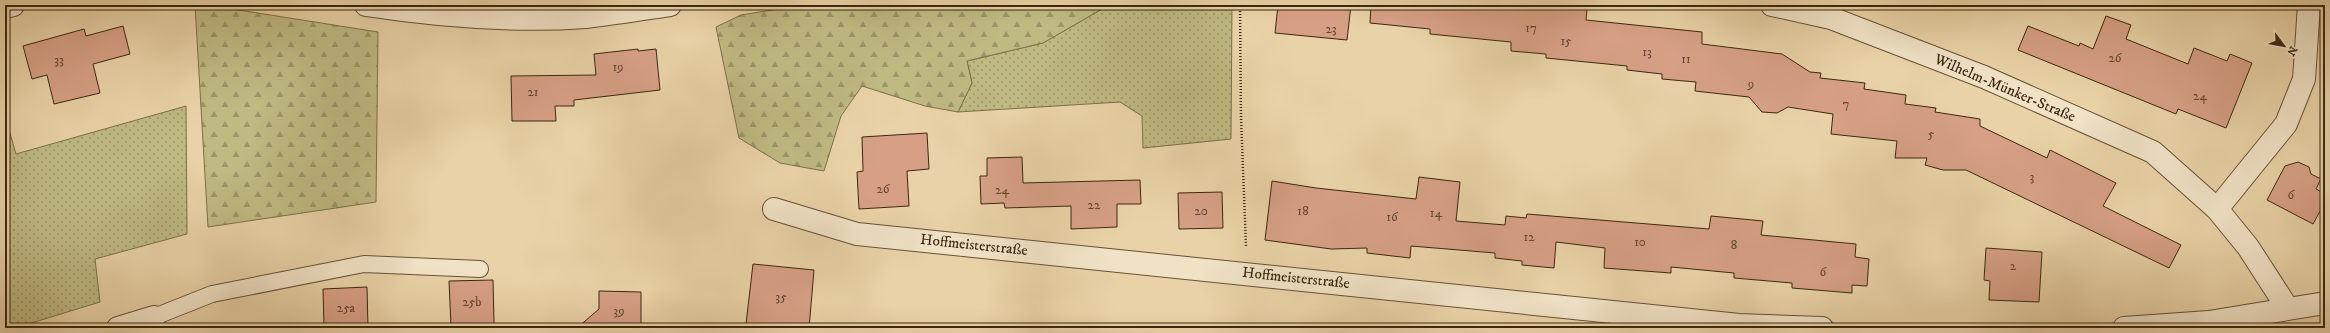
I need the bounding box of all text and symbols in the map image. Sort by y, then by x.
house number: 17 [1525,20,1537,36]
house number: 23 [1325,21,1337,37]
north arrow [2264,26,2304,66]
house number: 15 [1560,33,1572,49]
text: N [2283,43,2300,58]
house number: 13 [1642,44,1652,60]
street label: Wilhelm-Münker-Straße [1931,49,2079,126]
house number: 26 [2108,50,2123,66]
house number: 11 [1681,51,1691,67]
house number: 33 [54,52,64,68]
house number: 19 [612,59,624,75]
house number: 9 [1747,76,1754,92]
house number: 21 [527,84,539,100]
house number: 24 [2193,88,2207,104]
house number: 7 [1843,96,1850,112]
house number: 5 [1928,126,1935,142]
house number: 3 [2030,169,2035,185]
house number: 26 [876,181,891,197]
house number: 24 [995,182,1009,198]
house number: 6 [2288,187,2296,203]
house number: 22 [1088,197,1101,213]
house number: 20 [1194,203,1208,219]
house number: 18 [1297,203,1309,219]
house number: 14 [1430,205,1443,221]
house number: 16 [1386,209,1399,225]
house number: 12 [1523,229,1535,245]
street label: Hoffmeisterstraße [919,230,1029,260]
house number: 10 [1634,234,1646,250]
house number: 8 [1731,237,1737,253]
house number: 2 [2010,258,2017,274]
street label: Hoffmeisterstraße [1241,263,1351,293]
house number: 6 [1820,264,1828,280]
house number: 35 [775,289,787,305]
house number: 25b [463,294,481,310]
house number: 25a [337,300,356,316]
house number: 39 [613,303,625,319]

